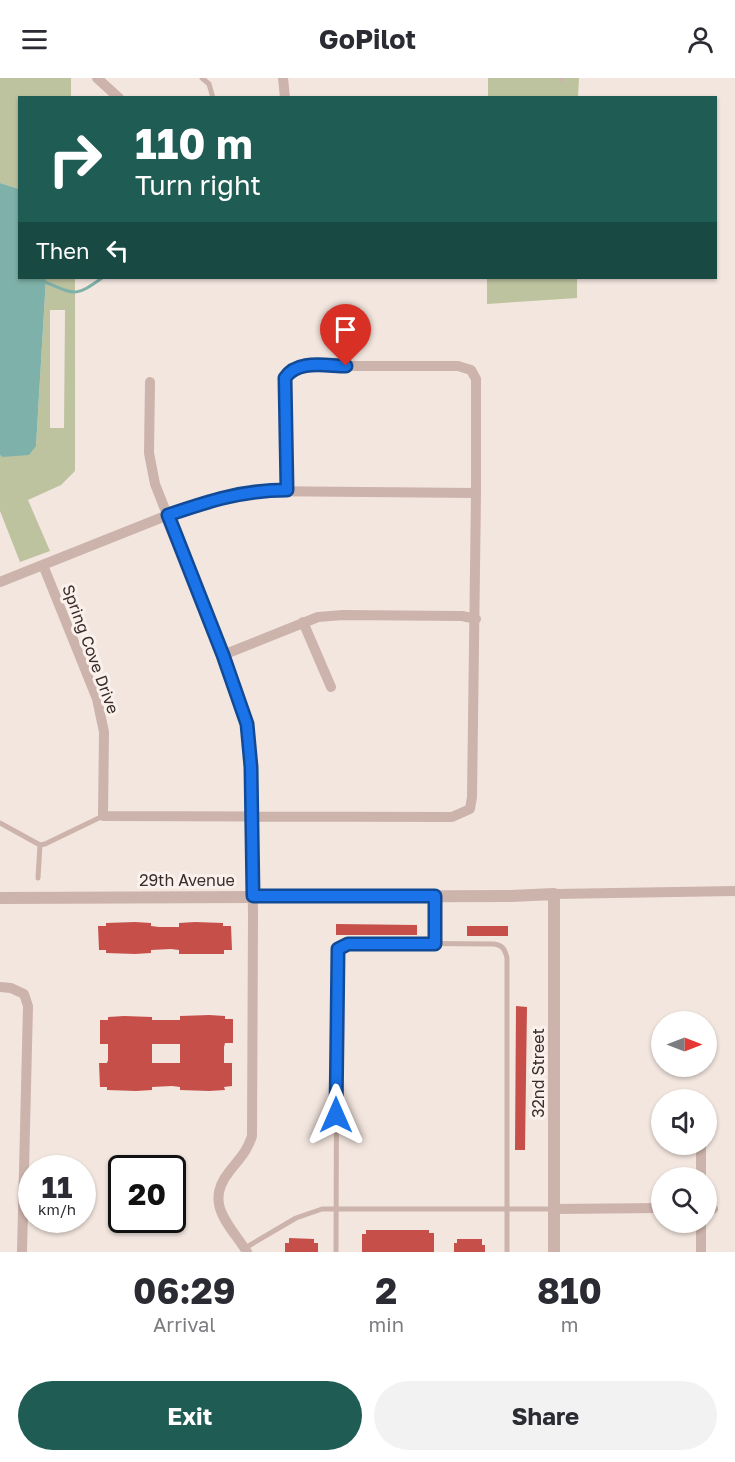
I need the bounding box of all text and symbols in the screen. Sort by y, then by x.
icon: menu [18,23,51,56]
text: GoPilot [319,23,416,55]
icon: person [684,23,717,56]
text: 110 m [135,118,253,168]
icon: right [36,120,114,198]
text: Turn right [135,169,261,201]
icon: left [101,234,134,267]
text: Then [36,237,89,264]
pin [320,304,371,366]
icon: arrive [329,313,362,346]
street label: Spring Cove Drive [58,582,124,716]
street label: 29th Avenue [139,870,235,890]
north arrow [651,1011,717,1077]
map controls [651,1011,717,1233]
street label: 32nd Street [528,1028,548,1118]
position arrow [304,1083,368,1147]
button: sound [651,1089,717,1155]
speed limit sign: 20 [108,1155,186,1233]
button: search [651,1167,717,1233]
text: 11 [42,1169,72,1205]
text: km/h [38,1200,76,1218]
text: 06:29 [133,1269,236,1312]
text: 2 [375,1269,397,1312]
text: 810 [537,1269,602,1312]
text: Arrival [153,1312,216,1336]
text: min [369,1312,404,1336]
text: m [561,1312,578,1336]
button: Exit [18,1381,362,1450]
button: Share [374,1381,717,1450]

